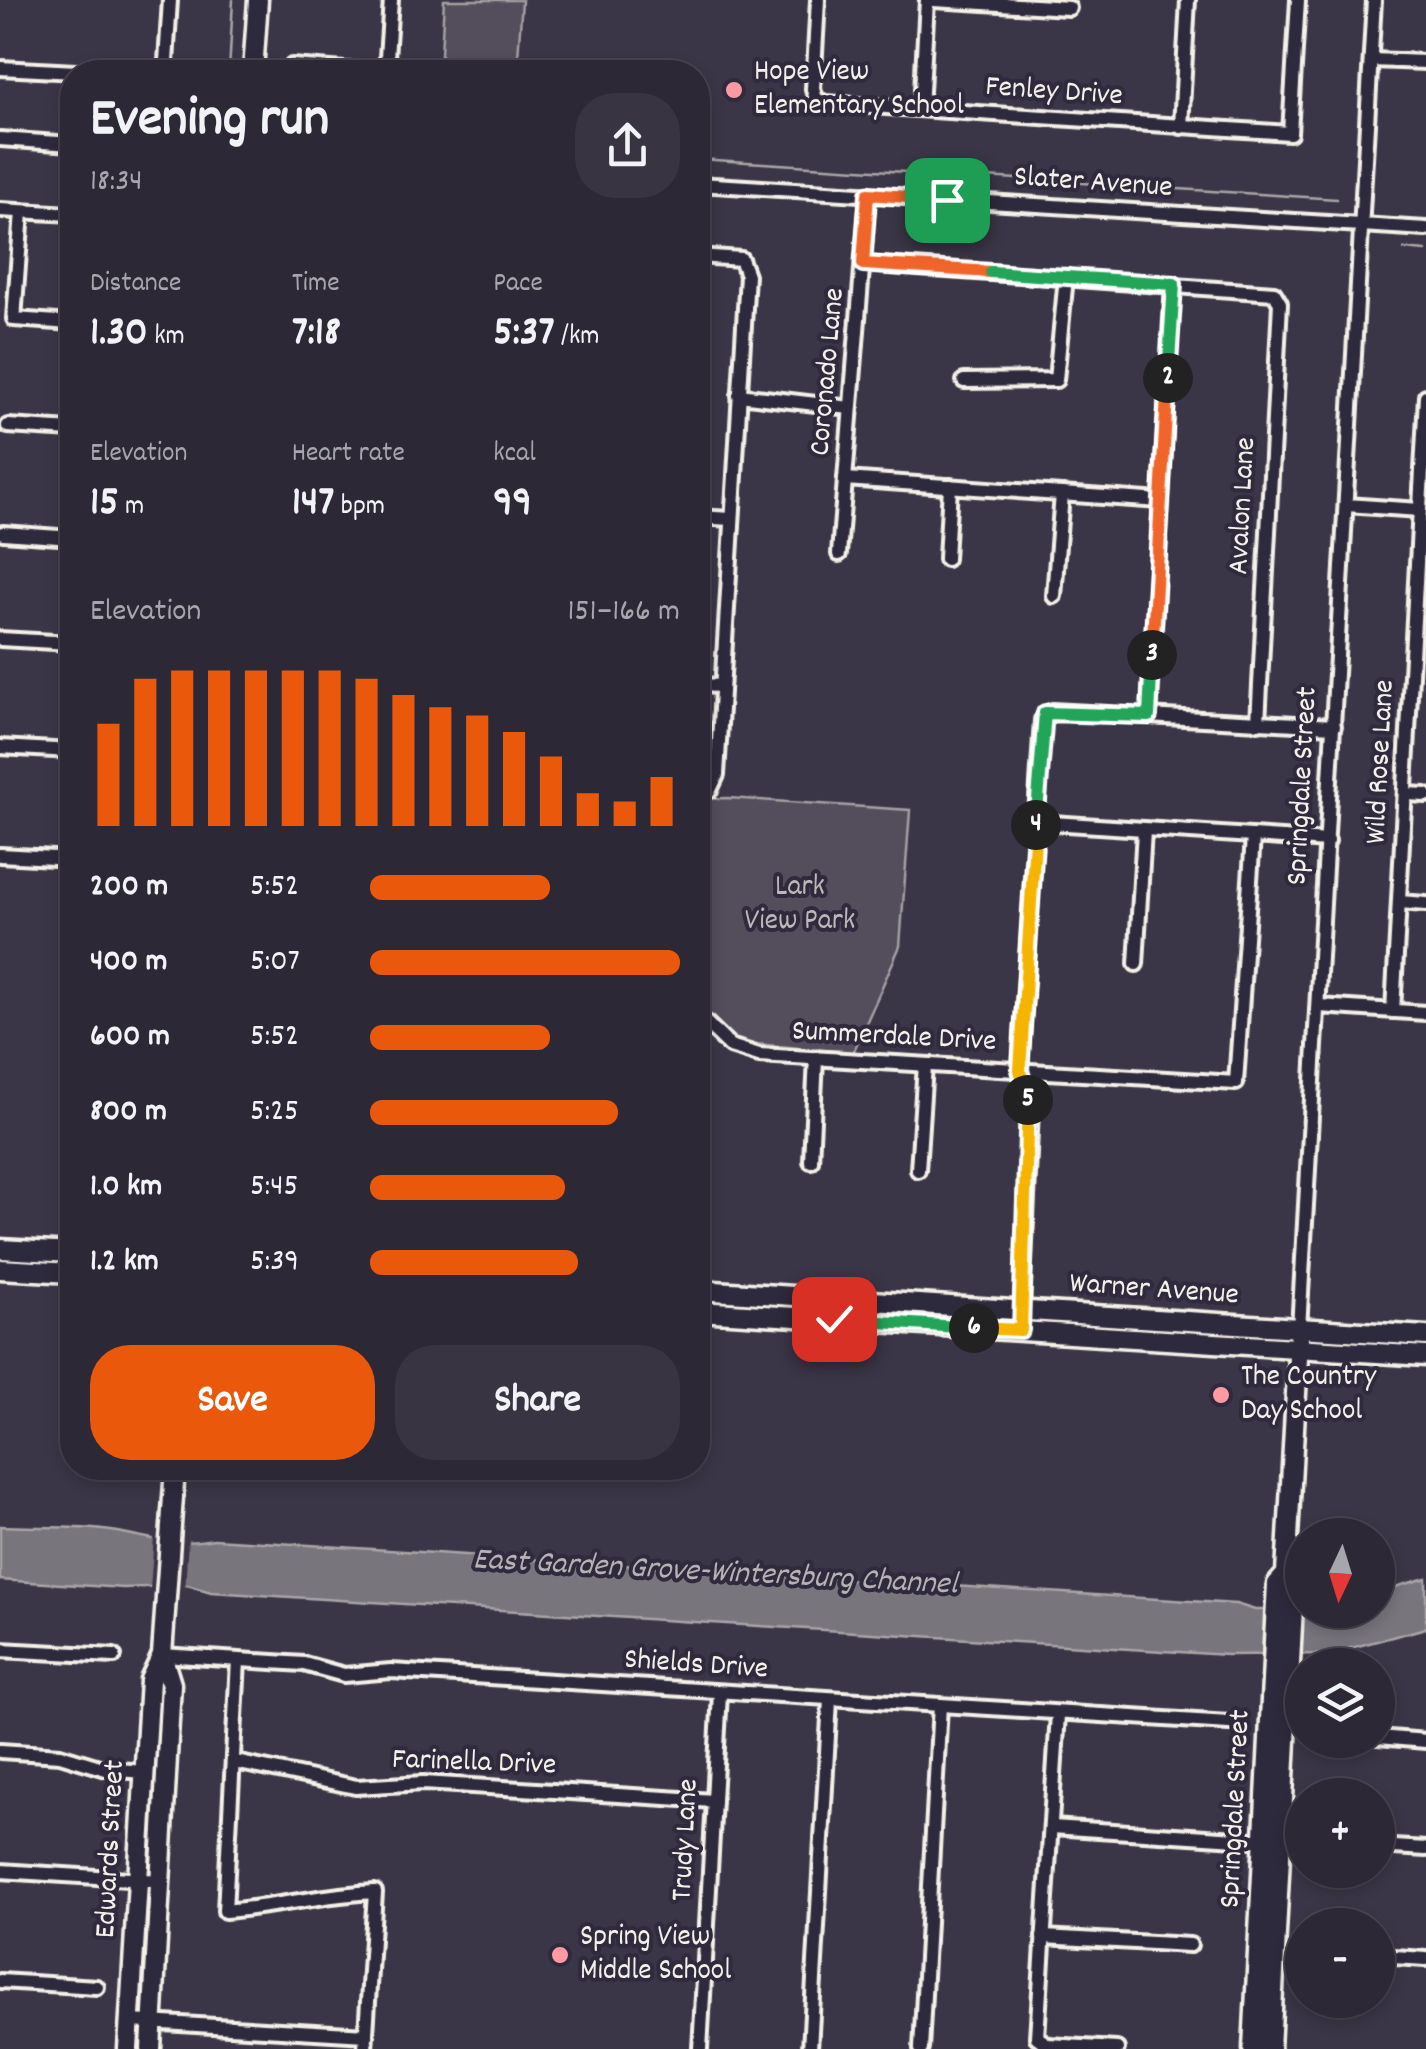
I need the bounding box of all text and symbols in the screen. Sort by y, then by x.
place label: Hope View Elementary School [754,52,964,129]
street label: Fenley Drive [984,67,1124,119]
marker: Hope View Elementary School [723,79,745,101]
text: Evening run [90,83,329,162]
button: share [575,93,680,198]
street label: Slater Avenue [1012,157,1174,211]
pin [905,158,990,243]
text: 18:34 [90,160,143,206]
icon: arrive [920,173,975,228]
text: Distance [90,265,181,305]
text: Time [292,265,340,305]
text: Pace [493,265,543,305]
street label: Coronado Lane [800,286,858,458]
text: 1.30 [90,305,148,365]
text: 7:18 [292,305,341,365]
text: 5:37 [493,305,554,365]
text: km [148,318,185,358]
text: /km [554,318,600,358]
pin: 2 [1143,353,1193,403]
text: 2 [1162,358,1174,398]
text: Elevation [90,435,187,475]
text: Heart rate [292,435,405,475]
text: kcal [493,435,536,475]
street label: Avalon Lane [1219,436,1269,576]
text: 15 [90,475,119,535]
text: 147 [292,475,334,535]
text: 99 [493,475,532,535]
text: m [119,488,144,528]
text: bpm [334,488,385,528]
text: Elevation [90,590,201,636]
text: 151–166 m [568,590,680,636]
pin: 3 [1127,630,1177,680]
text: 3 [1146,635,1158,675]
street label: Wild Rose Lane [1356,679,1408,845]
street label: Springdale Street [1277,686,1331,886]
pin: 4 [1011,800,1061,850]
text: 4 [1030,805,1042,845]
text: 200 m [90,865,168,911]
text: 5:52 [250,865,299,911]
park label: Lark View Park [745,867,855,944]
text: 400 m [90,940,167,986]
text: 5:07 [250,940,300,986]
street label: Summerdale Drive [791,1011,997,1065]
text: 600 m [90,1015,170,1061]
text: 5:52 [250,1015,299,1061]
pin: 5 [1003,1075,1053,1125]
text: 5 [1022,1080,1034,1120]
text: 800 m [90,1090,167,1136]
text: 5:25 [250,1090,299,1136]
text: 1.0 km [90,1165,162,1211]
text: 5:45 [250,1165,298,1211]
text: 1.2 km [90,1240,159,1286]
text: 5:39 [250,1240,299,1286]
street label: Warner Avenue [1068,1264,1240,1318]
pin [792,1277,877,1362]
icon: check [807,1292,862,1347]
pin: 6 [949,1303,999,1353]
text: 6 [967,1308,981,1348]
button: Save [90,1345,375,1460]
button: Share [395,1345,680,1460]
place label: The Country Day School [1241,1357,1377,1434]
marker: The Country Day School [1210,1384,1232,1406]
north arrow [1285,1518,1395,1628]
map controls [1285,1518,1395,2018]
water label: East Garden Grove-Wintersburg Channel [472,1538,961,1610]
street label: Shields Drive [623,1640,769,1692]
button: layers [1285,1648,1395,1758]
street label: Springdale Street [1210,1709,1264,1909]
street label: Farinella Drive [391,1740,557,1788]
street label: Edwards Street [86,1759,138,1939]
street label: Trudy Lane [662,1778,712,1902]
button: + [1285,1778,1395,1888]
button: − [1285,1908,1395,2018]
place label: Spring View Middle School [580,1917,731,1994]
marker: Spring View Middle School [549,1944,571,1966]

